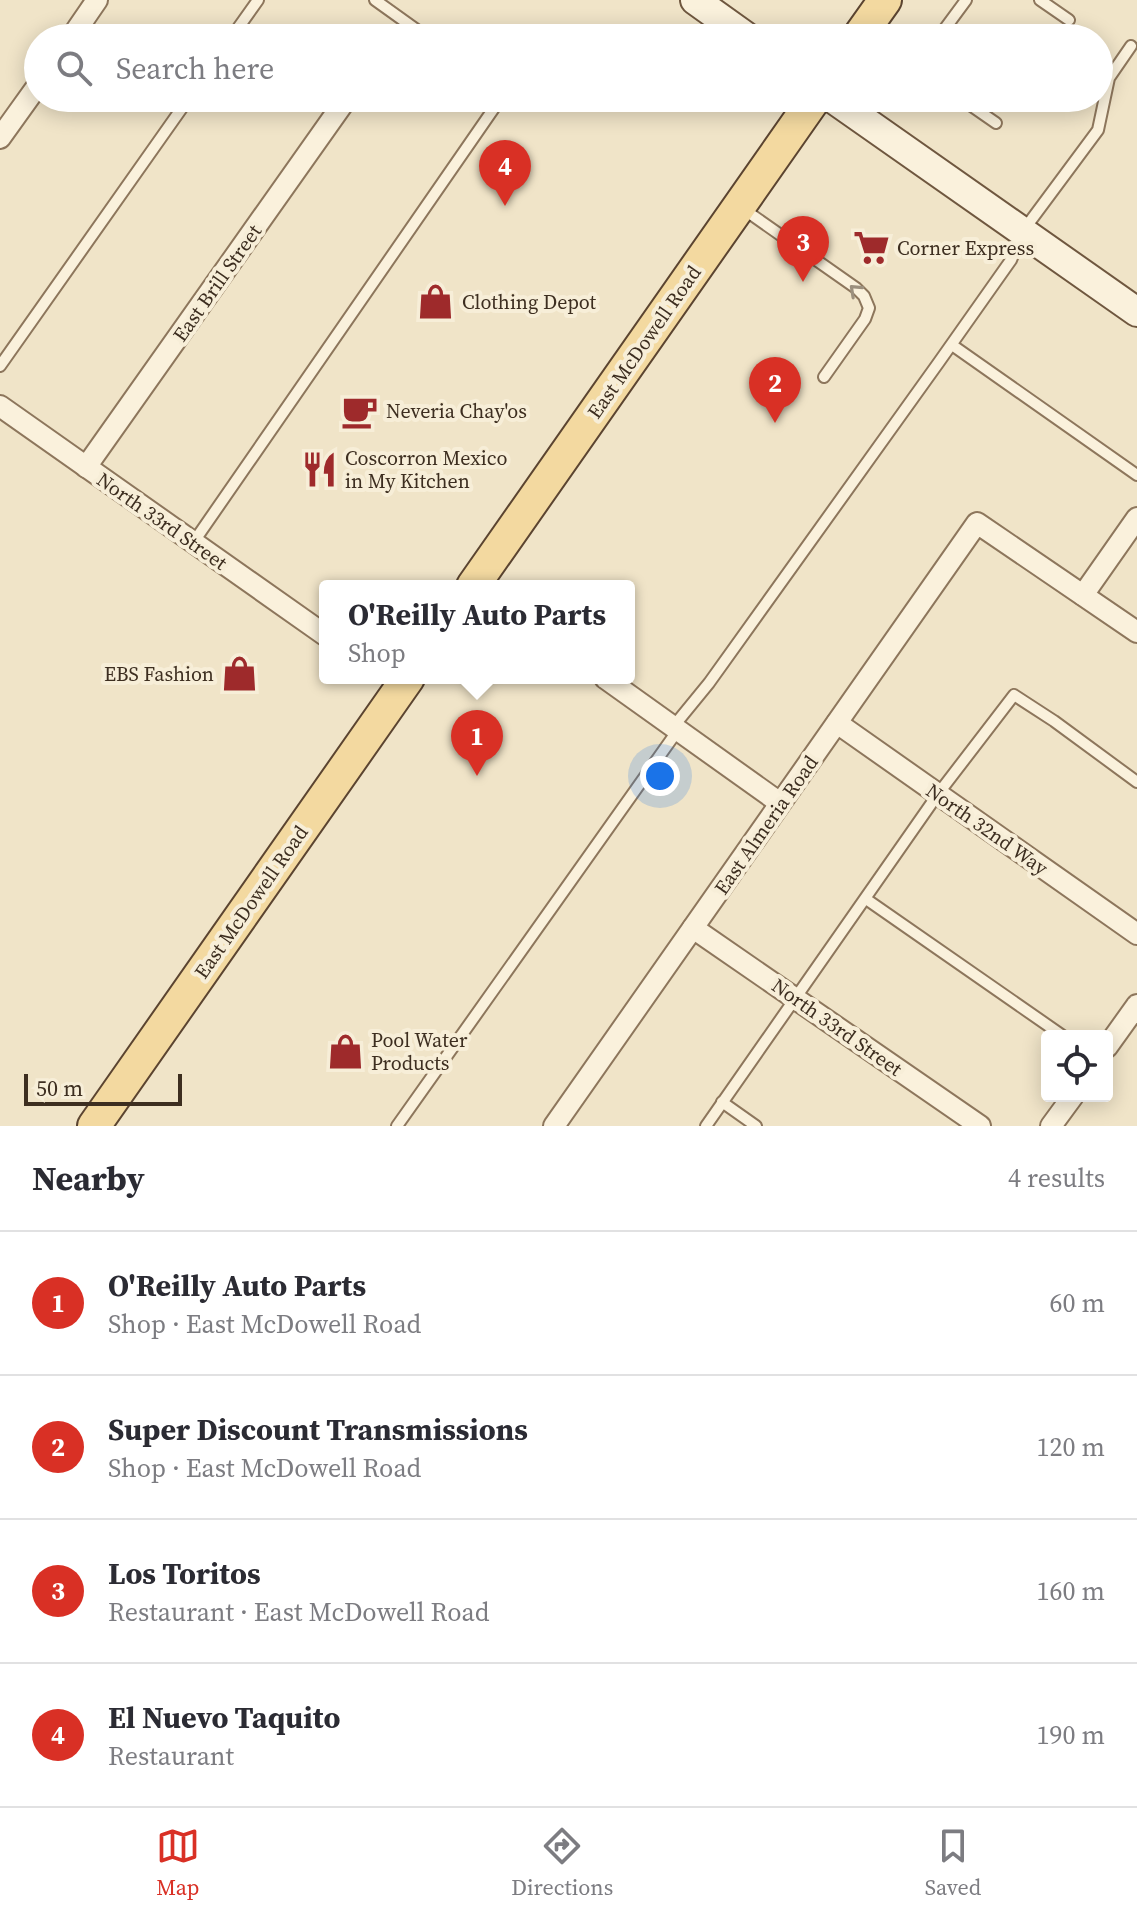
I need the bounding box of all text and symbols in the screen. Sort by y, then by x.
search box [24,24,1113,112]
icon: search [52,46,96,90]
text: Search here [116,48,274,89]
pin: 4 [479,140,531,206]
pin: 3 [777,216,829,282]
street label: East Brill Street [166,218,268,347]
supermarket icon: Corner Express [852,229,890,267]
place label: Corner Express [897,234,1034,262]
street label: East McDowell Road [581,259,708,424]
shop icon: Clothing Depot [417,283,455,321]
one-way arrow [850,284,864,299]
place label: Clothing Depot [462,288,597,316]
pin: 2 [749,357,801,423]
cafe icon: Neveria Chay'os [341,392,379,430]
place label: Neveria Chay'os [386,397,527,425]
place label: Coscorron Mexico in My Kitchen [345,444,508,495]
restaurant icon: Coscorron Mexico in My Kitchen [300,450,338,488]
street label: North 33rd Street [91,466,233,577]
popup [319,580,635,684]
text: O'Reilly Auto Parts [348,594,606,635]
text: Shop [348,635,406,671]
shop icon: EBS Fashion [221,655,259,693]
place label: EBS Fashion [104,660,214,688]
pin: 1 [451,710,503,776]
street label: East Almeria Road [707,749,825,900]
your location [640,756,680,796]
street label: North 32nd Way [920,777,1054,882]
street label: East McDowell Road [188,819,315,984]
street label: North 33rd Street [766,972,908,1083]
place label: Pool Water Products [371,1026,468,1077]
map controls [1041,1030,1113,1102]
button: locate [1041,1030,1113,1102]
shop icon: Pool Water Products [326,1032,364,1070]
scale bar [24,1070,182,1106]
text: 50 m [36,1073,83,1103]
text: Nearby [32,1155,145,1201]
text: 4 results [1008,1160,1105,1196]
text: O'Reilly Auto Parts [108,1265,366,1306]
text: 1 [51,1285,65,1321]
text: 60 m [1050,1285,1105,1321]
text: Shop · East McDowell Road [108,1306,421,1342]
text: Super Discount Transmissions [108,1409,528,1450]
text: 2 [51,1429,65,1465]
text: 120 m [1037,1429,1105,1465]
text: Shop · East McDowell Road [108,1450,421,1486]
text: Los Toritos [108,1553,261,1594]
text: 3 [51,1573,65,1609]
text: 160 m [1037,1573,1105,1609]
text: Restaurant · East McDowell Road [108,1594,489,1630]
text: El Nuevo Taquito [108,1697,340,1738]
text: 4 [51,1717,65,1753]
text: 190 m [1037,1717,1105,1753]
text: Restaurant [108,1738,234,1774]
tab: Map [156,1824,200,1902]
tab: Directions [511,1824,613,1902]
tab: Saved [925,1824,981,1902]

